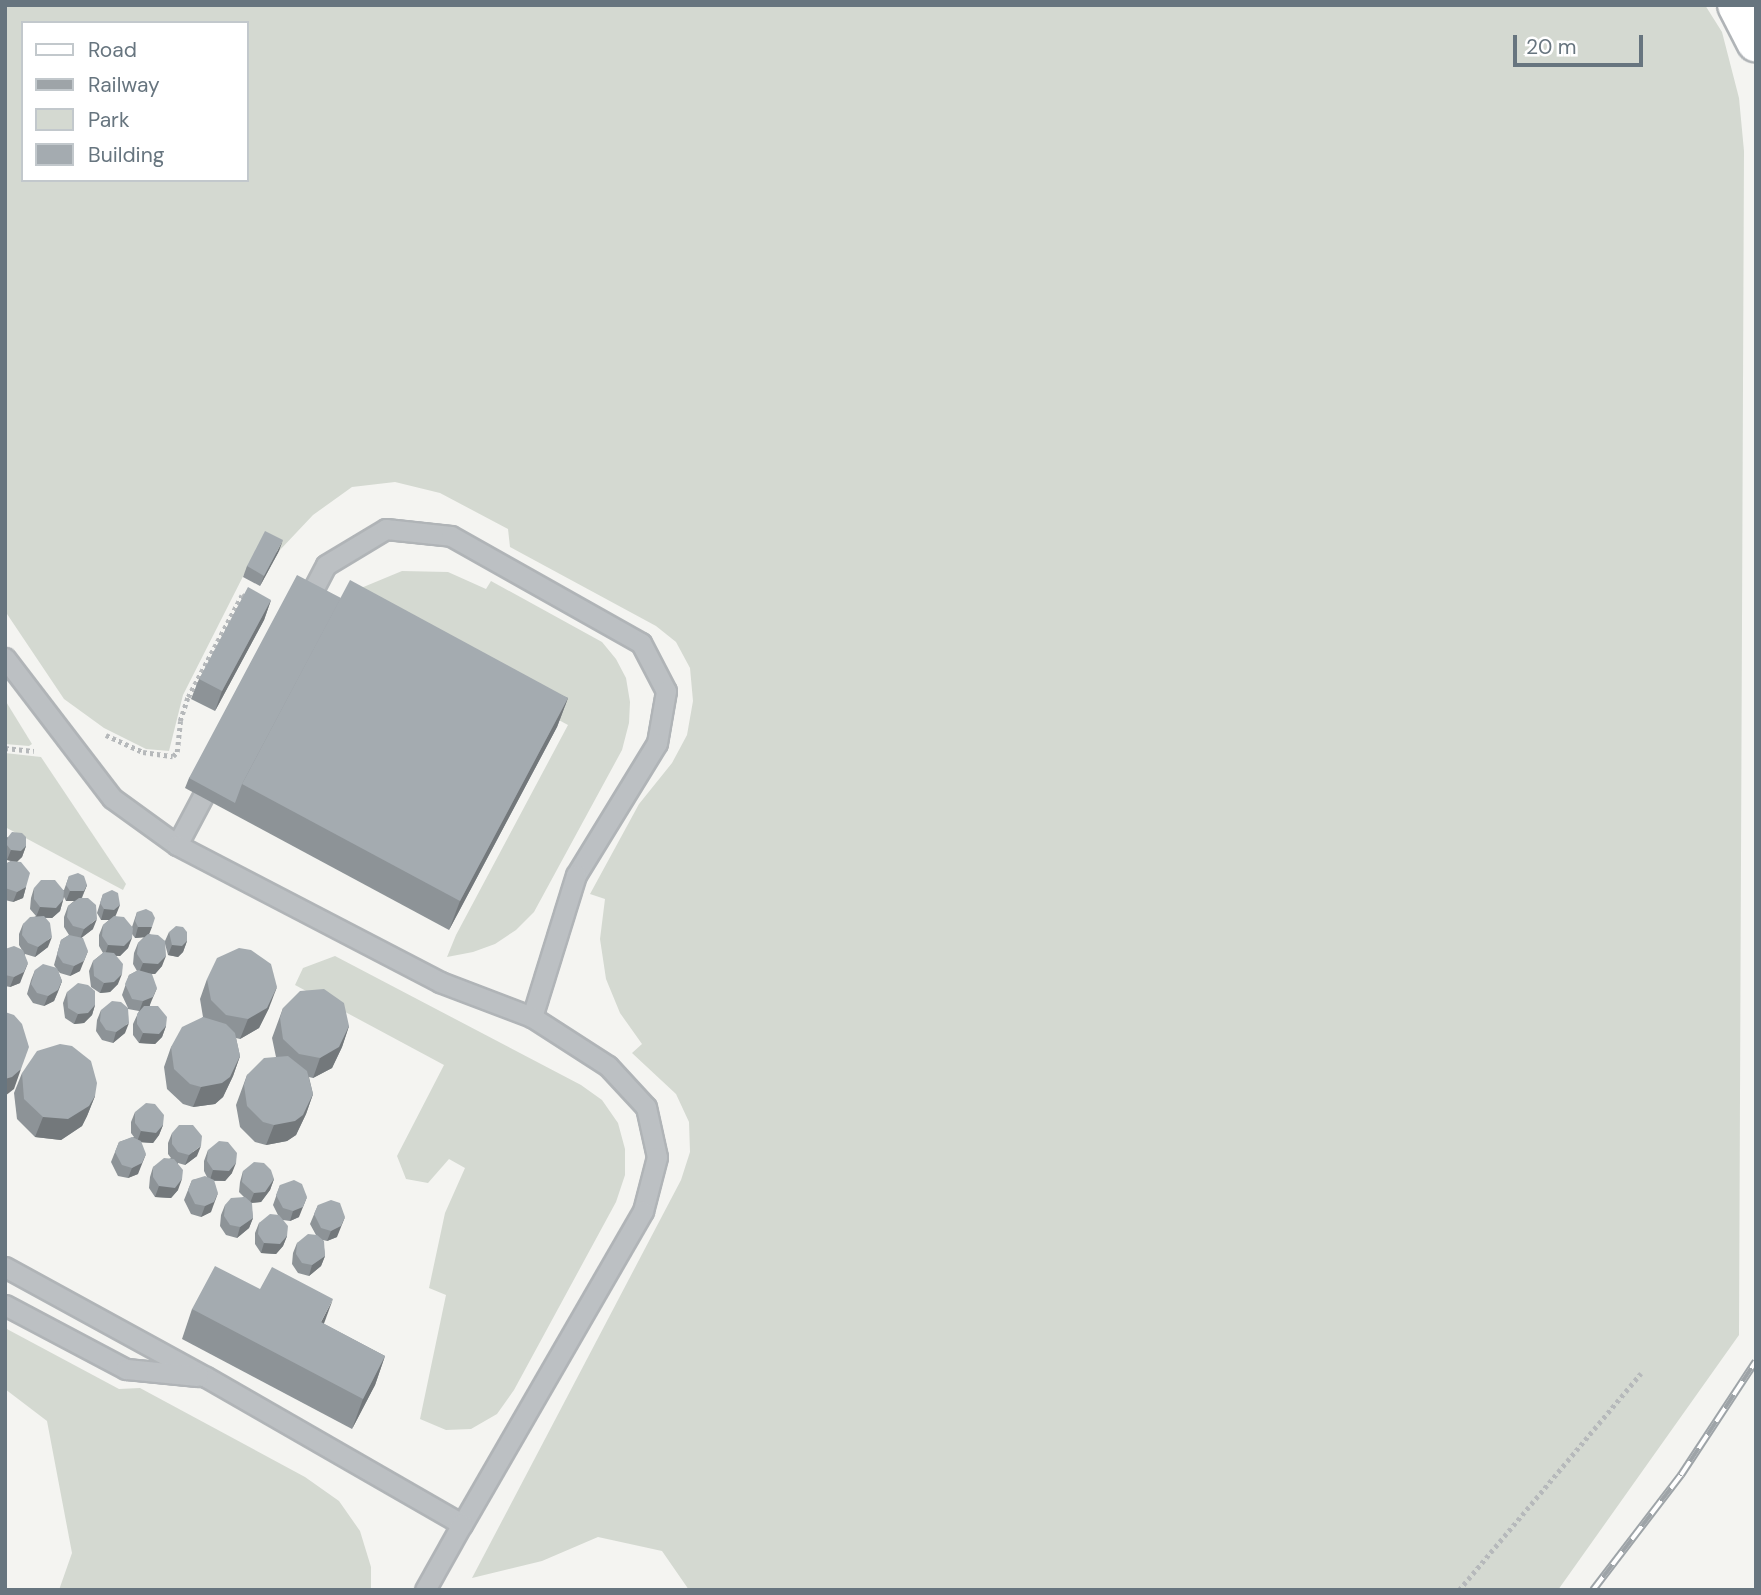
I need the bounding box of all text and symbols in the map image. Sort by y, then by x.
legend [21,21,248,182]
scale bar [1516,21,1646,65]
text: 20 m [1526,33,1577,61]
text: Road [88,36,137,64]
text: Railway [88,71,160,99]
text: Park [88,106,129,134]
text: Building [88,141,164,169]

